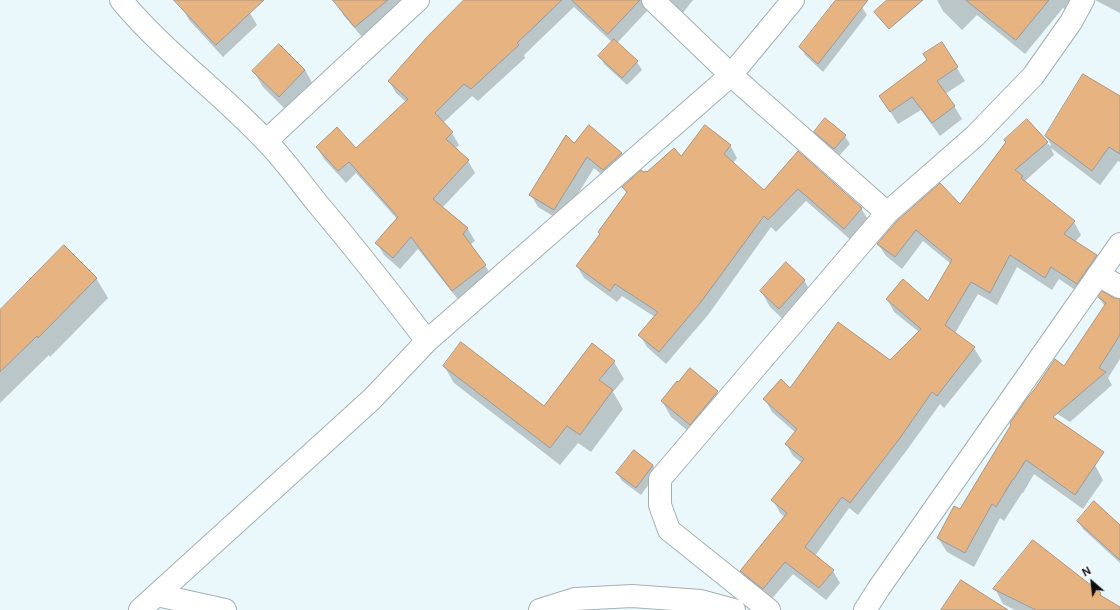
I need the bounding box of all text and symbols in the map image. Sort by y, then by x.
north arrow [1072,562,1112,602]
text: N [1080,563,1093,579]

